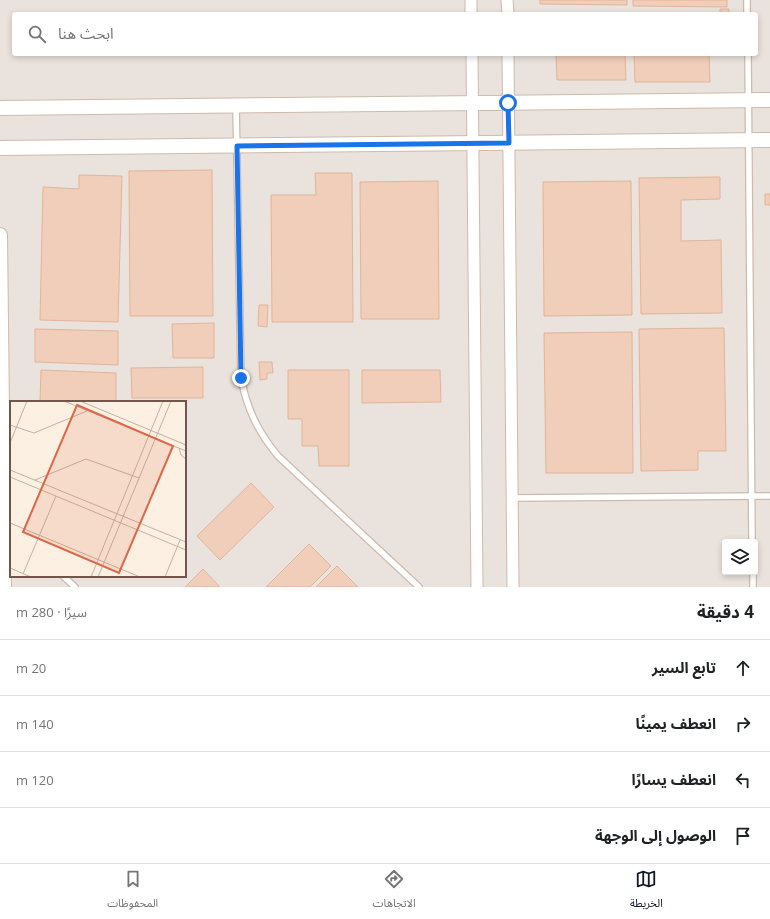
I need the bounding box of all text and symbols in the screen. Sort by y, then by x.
search box [12,12,758,56]
icon: search [26,23,48,45]
text: ابحث هنا [58,23,114,43]
route start [499,94,517,112]
route end [232,369,250,387]
inset map [10,401,186,577]
map controls [722,539,758,575]
button: layers [722,539,758,575]
text: 4 دقيقة [697,600,754,623]
text: سيرًا · 280 m [16,603,87,621]
text: تابع السير [652,657,716,677]
icon: ahead [732,657,754,679]
text: 20 m [16,659,46,677]
text: انعطف يمينًا [635,713,716,733]
icon: right [732,713,754,735]
text: 140 m [16,715,54,733]
text: انعطف يسارًا [632,769,716,789]
icon: left [732,769,754,791]
text: 120 m [16,771,54,789]
text: الوصول إلى الوجهة [595,825,716,845]
icon: arrive [732,825,754,847]
tab: المحفوظات [107,868,158,915]
tab: الاتجاهات [373,868,416,915]
tab: الخريطة [630,868,663,915]

